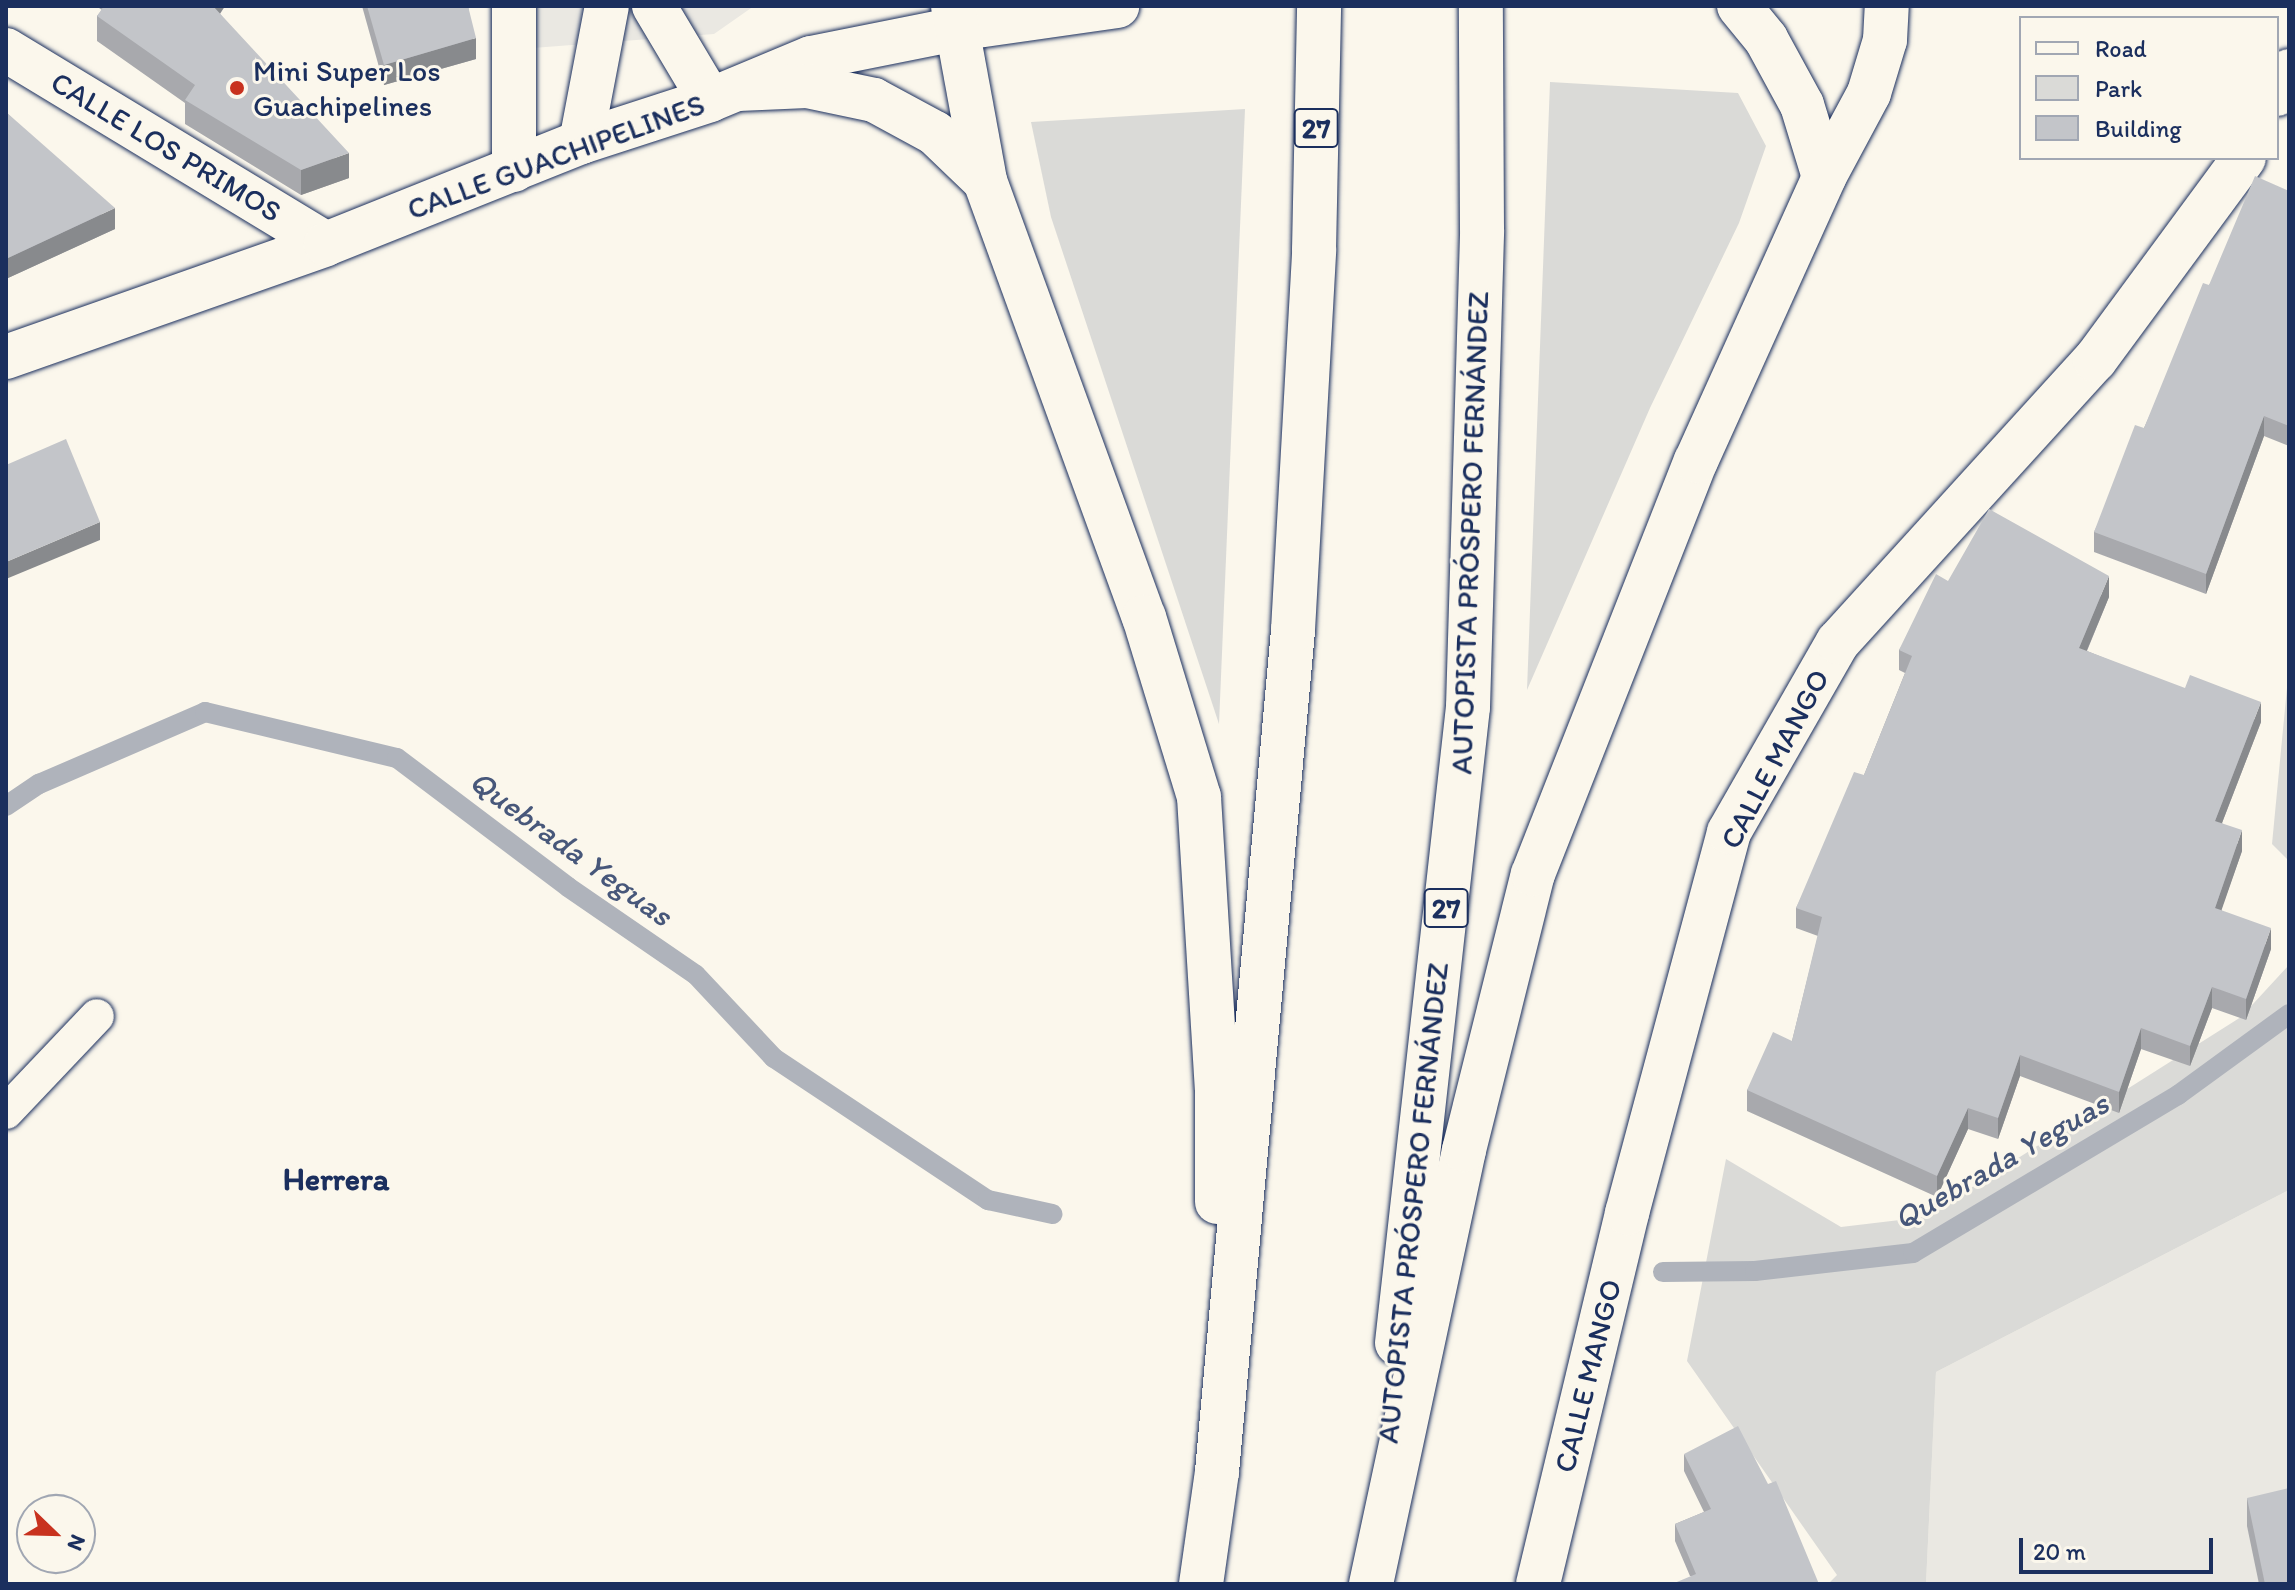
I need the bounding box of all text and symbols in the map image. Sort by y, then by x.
legend [2019,16,2279,160]
text: Road [2095,34,2147,63]
place label: Mini Super Los Guachipelines [253,53,441,124]
street label: CALLE LOS PRIMOS [45,64,287,230]
text: Park [2095,74,2142,103]
marker: Mini Super Los Guachipelines [228,79,246,97]
street label: CALLE GUACHIPELINES [402,86,710,228]
road number: 27 [1292,104,1340,152]
text: Building [2095,114,2182,143]
street label: AUTOPISTA PRÓSPERO FERNÁNDEZ [1444,291,1496,775]
street label: CALLE MANGO [1713,663,1837,855]
water label: Quebrada Yeguas [462,762,680,934]
road number: 27 [1422,884,1470,932]
street label: AUTOPISTA PRÓSPERO FERNÁNDEZ [1370,961,1456,1445]
water label: Quebrada Yeguas [1887,1084,2115,1238]
district label: Herrera [283,1160,389,1198]
street label: CALLE MANGO [1547,1276,1629,1476]
north arrow [16,1494,96,1574]
scale bar [2023,1522,2217,1572]
text: N [61,1531,92,1555]
text: 20 m [2033,1537,2086,1566]

